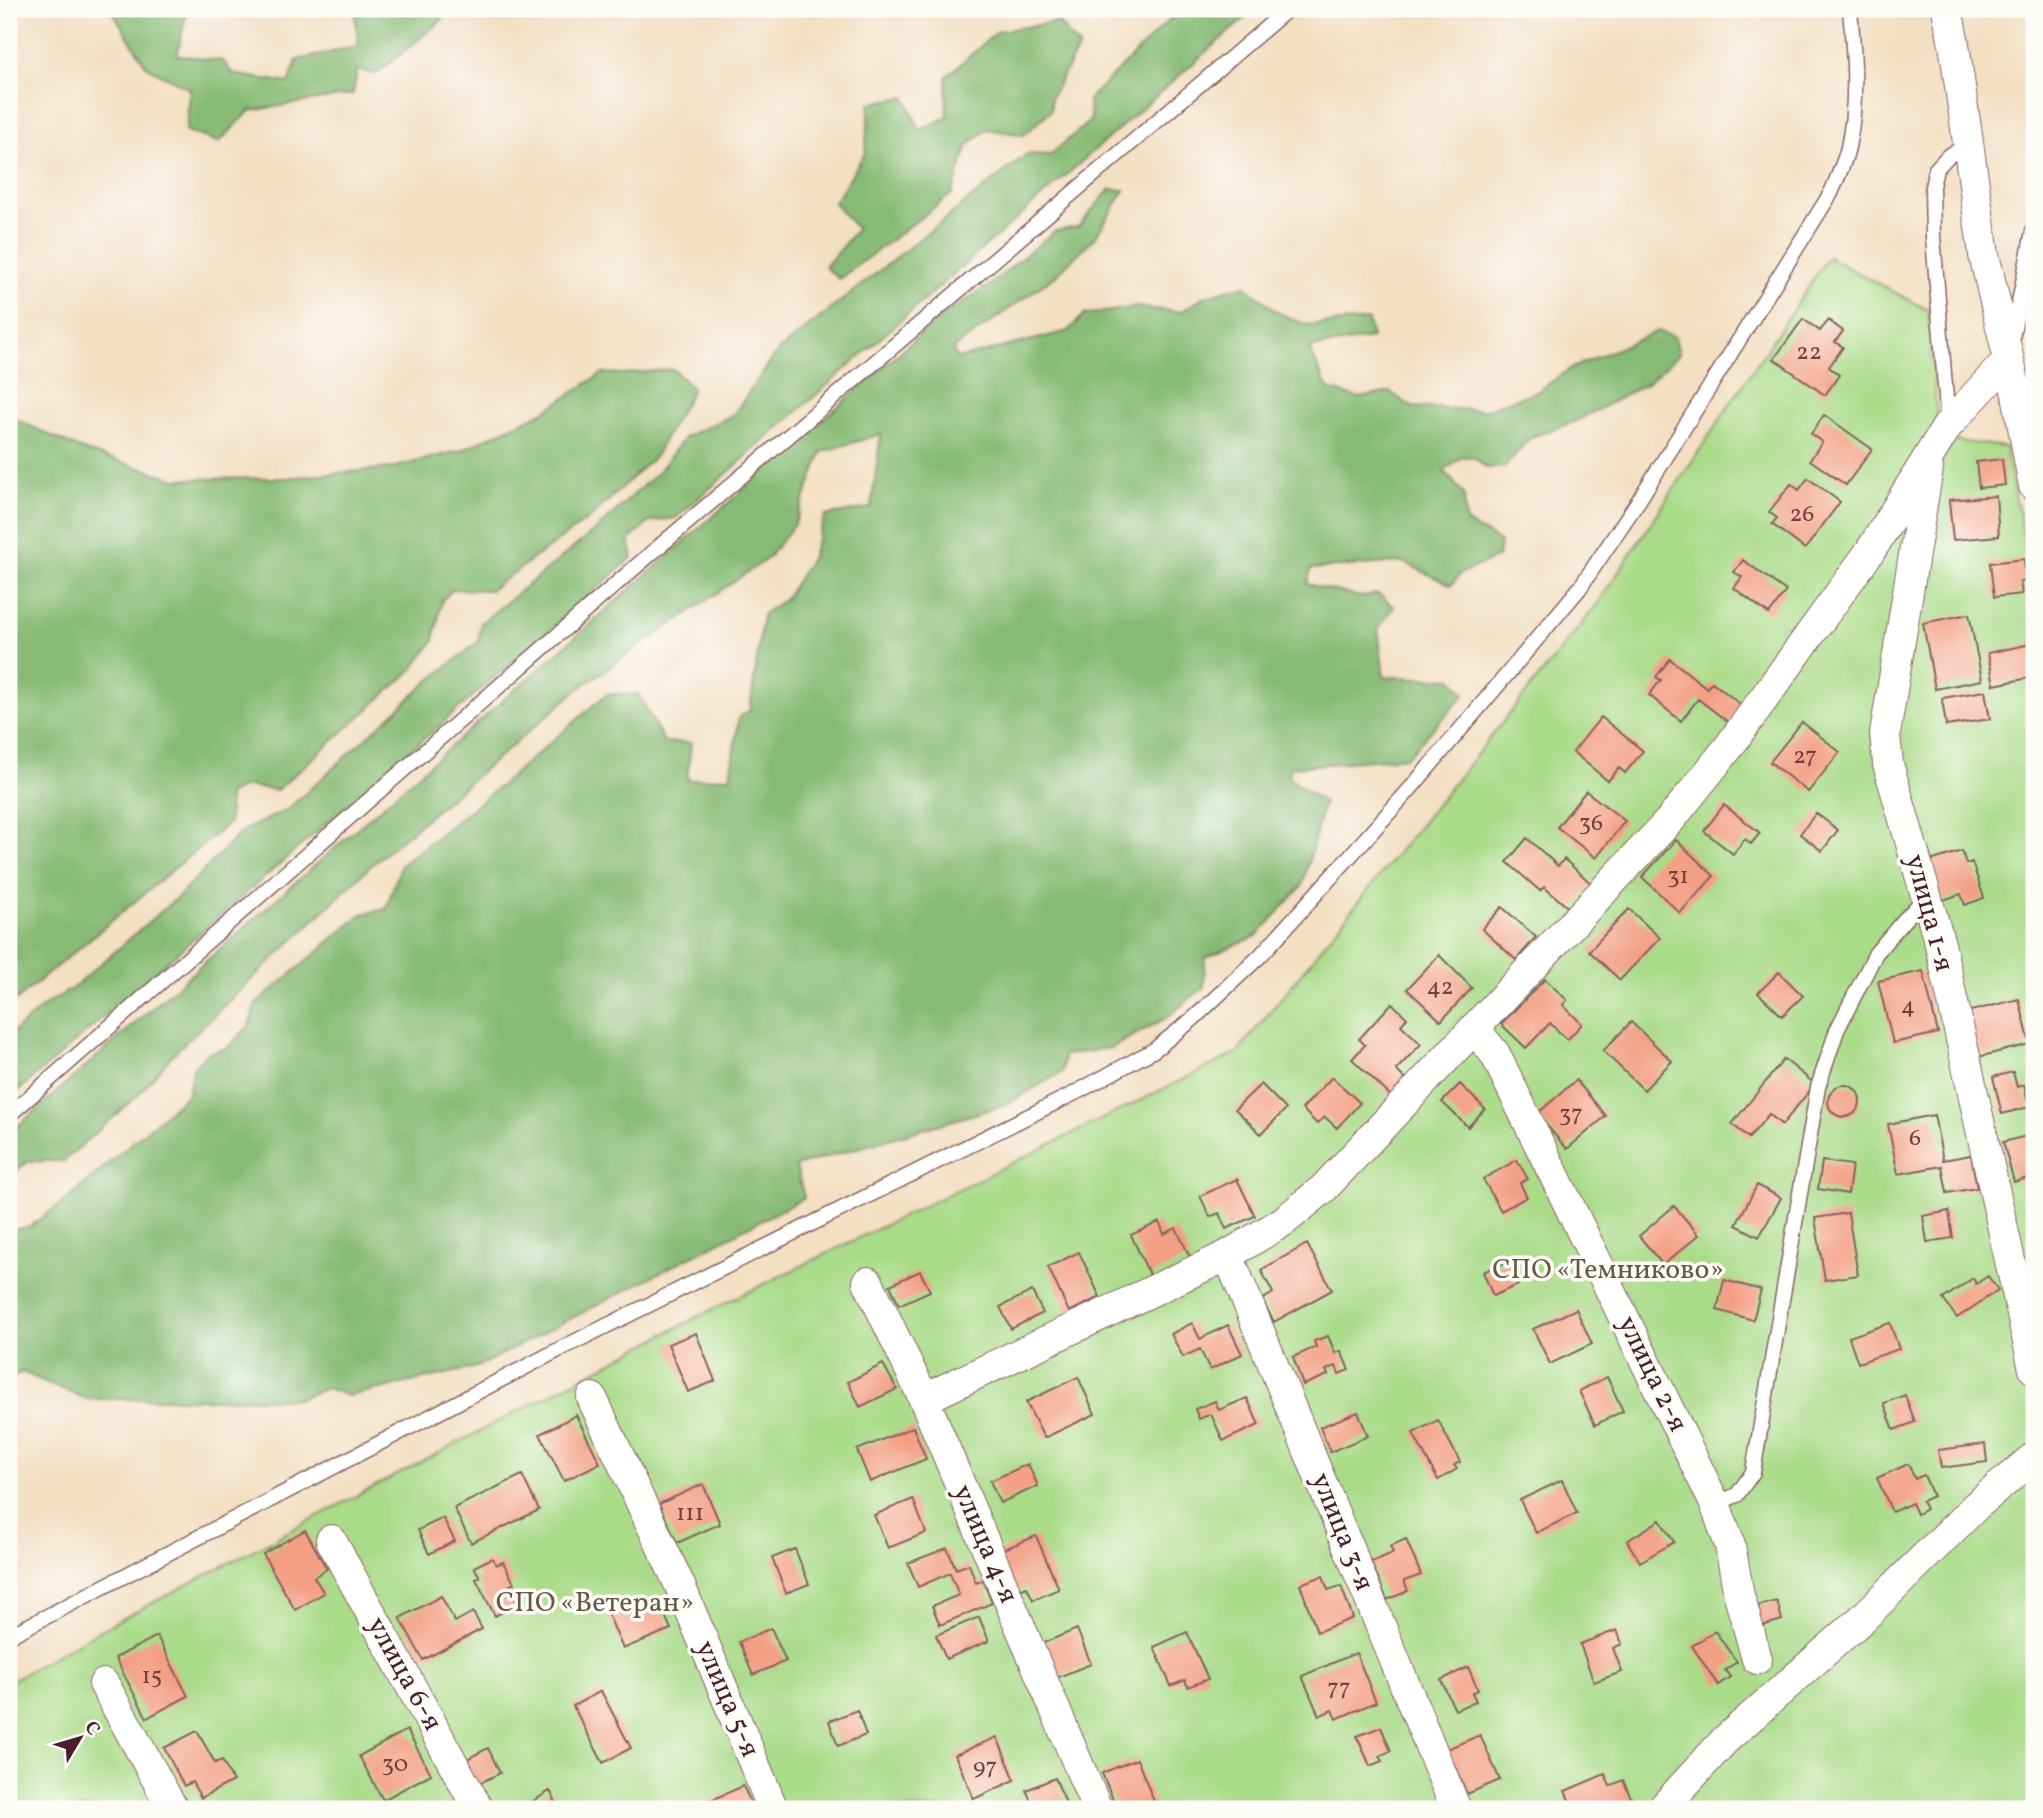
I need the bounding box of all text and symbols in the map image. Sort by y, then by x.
house number: 22 [1796,336,1822,370]
house number: 26 [1789,498,1815,532]
house number: 27 [1793,740,1817,774]
house number: 36 [1579,807,1603,841]
street label: улица 1-я [1895,850,1963,976]
house number: 31 [1667,860,1689,894]
house number: 42 [1426,971,1454,1005]
house number: 4 [1901,990,1915,1024]
house number: 37 [1559,1098,1583,1132]
house number: 6 [1909,1122,1921,1156]
park label: СПО «Темниково» [1492,1251,1724,1290]
street label: улица 2-я [1607,1309,1697,1439]
street label: улица 3-я [1301,1467,1383,1597]
street label: улица 4-я [943,1479,1027,1609]
house number: 111 [676,1497,704,1531]
park label: СПО «Ветеран» [496,1584,694,1623]
street label: улица 6-я [357,1610,451,1738]
street label: улица 5-я [685,1635,769,1763]
house number: 15 [142,1660,162,1694]
house number: 77 [1327,1672,1351,1706]
north arrow [46,1702,116,1772]
text: С [78,1716,106,1742]
house number: 30 [382,1748,408,1782]
house number: 97 [973,1751,997,1785]

